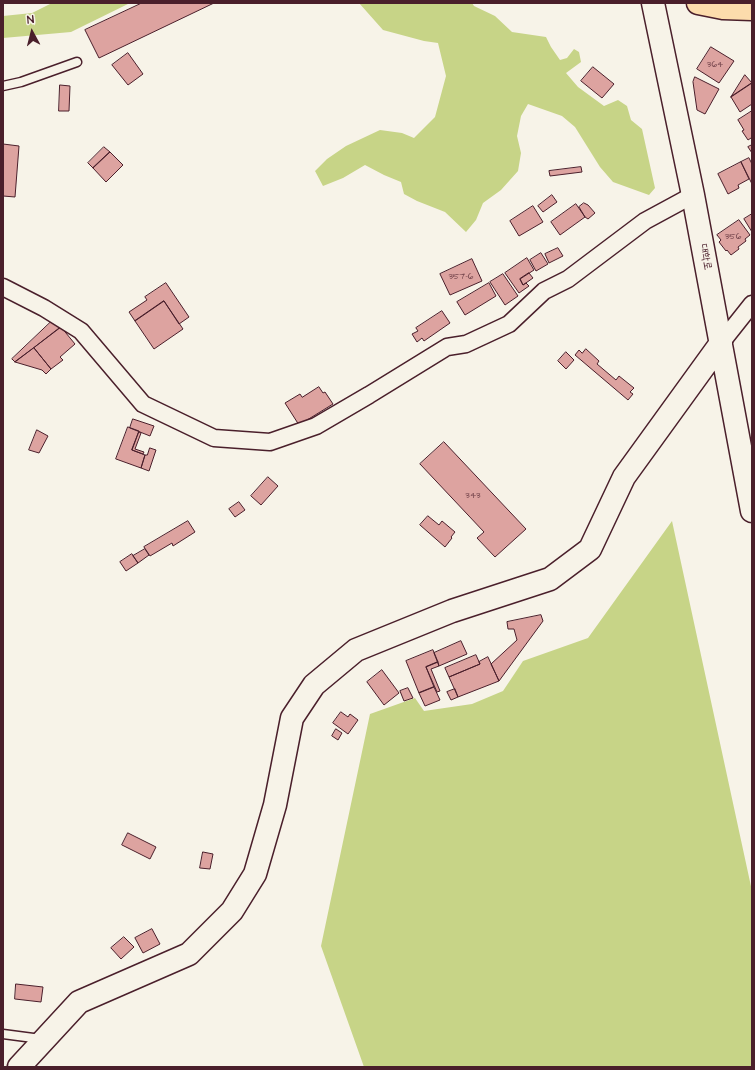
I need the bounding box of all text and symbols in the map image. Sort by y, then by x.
north arrow [12,12,52,52]
text: N [26,12,35,27]
house number: 364 [707,60,723,70]
house number: 356 [725,232,741,242]
street label: 대학로 [696,243,714,271]
house number: 357-6 [449,272,473,282]
house number: 343 [465,491,481,501]

